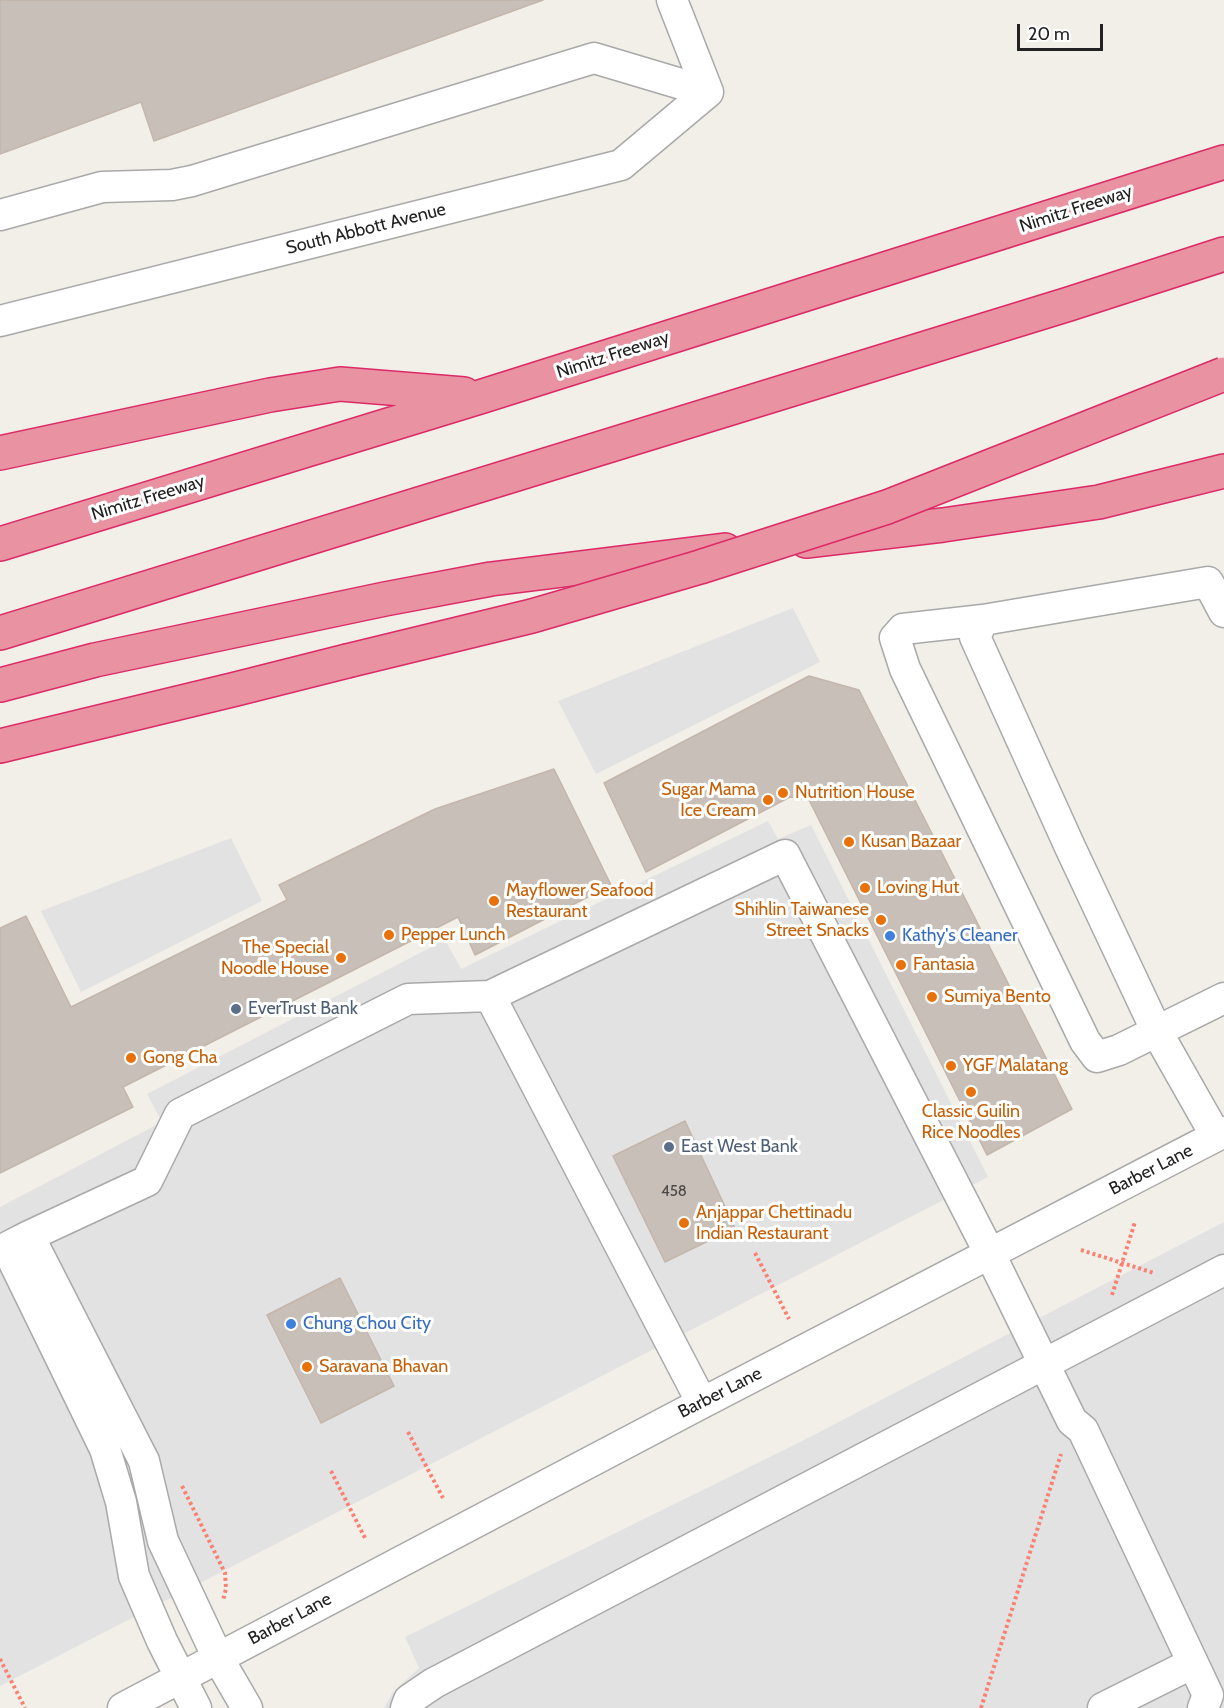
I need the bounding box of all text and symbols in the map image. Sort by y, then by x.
scale bar [1020,12,1106,50]
text: 20 m [1028,23,1070,45]
street label: Nimitz Freeway [1017,181,1135,237]
street label: South Abbott Avenue [284,199,448,259]
street label: Nimitz Freeway [554,327,672,383]
street label: Nimitz Freeway [89,471,207,525]
place label: Sugar Mama Ice Cream [661,779,756,822]
place label: Nutrition House [795,782,915,804]
marker: Nutrition House [776,786,790,800]
marker: Sugar Mama Ice Cream [761,793,775,807]
place label: Kusan Bazaar [861,831,961,853]
marker: Kusan Bazaar [842,835,856,849]
place label: Loving Hut [877,877,959,899]
place label: Mayflower Seafood Restaurant [506,880,654,922]
marker: Loving Hut [858,881,872,895]
marker: Mayflower Seafood Restaurant [487,894,501,908]
place label: Shihlin Taiwanese Street Snacks [735,899,869,942]
marker: Shihlin Taiwanese Street Snacks [874,913,888,927]
place label: Pepper Lunch [401,924,506,946]
place label: Kathy's Cleaner [902,925,1018,947]
marker: Pepper Lunch [382,928,396,942]
marker: Kathy's Cleaner [883,929,897,943]
place label: The Special Noodle House [221,937,329,980]
marker: The Special Noodle House [334,951,348,965]
place label: Fantasia [913,954,975,976]
marker: Fantasia [894,958,908,972]
place label: Sumiya Bento [944,986,1051,1008]
marker: Sumiya Bento [925,990,939,1004]
place label: EverTrust Bank [248,998,358,1020]
marker: EverTrust Bank [229,1002,243,1016]
place label: Gong Cha [143,1047,217,1069]
marker: Gong Cha [124,1051,138,1065]
place label: YGF Malatang [963,1055,1068,1077]
marker: YGF Malatang [944,1059,958,1073]
marker: Classic Guilin Rice Noodles [964,1085,978,1099]
place label: Classic Guilin Rice Noodles [922,1101,1020,1144]
place label: East West Bank [681,1136,798,1158]
marker: East West Bank [662,1140,676,1154]
street label: Barber Lane [1106,1140,1196,1200]
house number: 458 [661,1183,687,1201]
place label: Anjappar Chettinadu Indian Restaurant [696,1202,852,1244]
marker: Anjappar Chettinadu Indian Restaurant [677,1216,691,1230]
place label: Chung Chou City [303,1313,431,1335]
marker: Chung Chou City [284,1317,298,1331]
place label: Saravana Bhavan [319,1356,448,1378]
marker: Saravana Bhavan [300,1360,314,1374]
street label: Barber Lane [675,1363,765,1423]
street label: Barber Lane [245,1588,335,1650]

